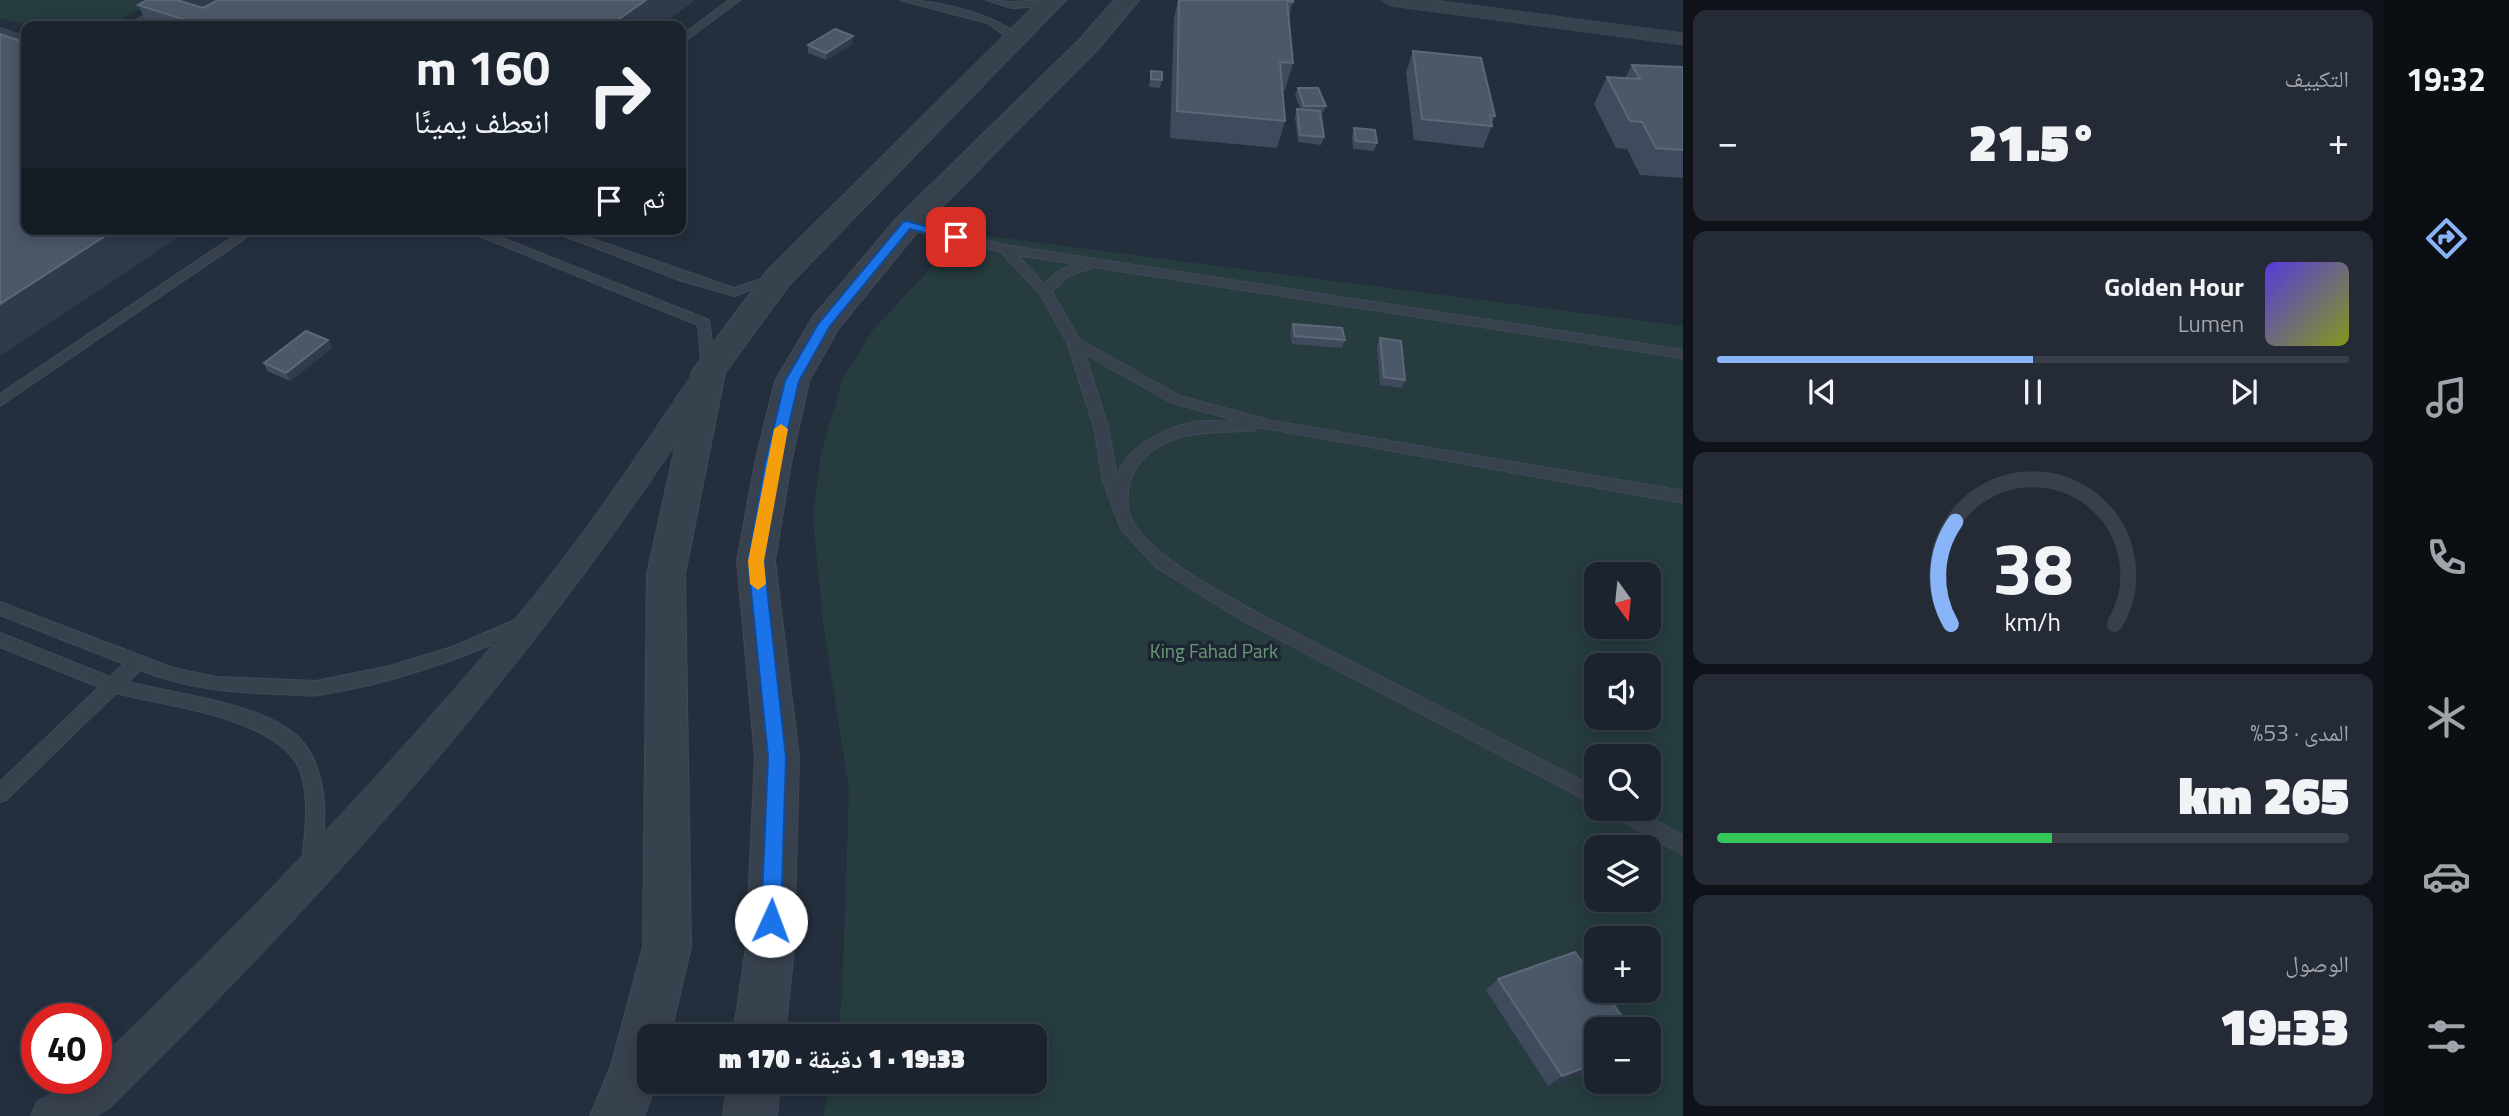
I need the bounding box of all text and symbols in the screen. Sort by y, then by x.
text: 160 m [416,29,550,104]
icon: right [574,49,665,140]
text: 19:32 [2406,55,2486,103]
text: التكييف [2284,61,2349,96]
text: انعطف يمينًا [414,97,550,145]
text: 21.5° [1968,102,2098,181]
text: − [1717,112,1738,170]
text: + [2328,112,2349,170]
text: ثم [642,179,665,218]
icon: arrive [590,182,628,220]
pin [926,207,986,267]
icon: directions [2422,214,2471,263]
icon: arrive [937,218,975,256]
text: Golden Hour [2104,267,2244,306]
text: Lumen [2178,306,2244,341]
icon: previous [1803,373,1841,411]
icon: pause [2014,373,2052,411]
icon: next [2225,373,2263,411]
icon: music [2422,373,2471,422]
text: 38 [1992,512,2074,622]
icon: phone [2422,533,2471,582]
north arrow [1584,562,1661,639]
map controls [1584,562,1661,1094]
text: km/h [2005,603,2061,641]
park label: King Fahad Park [1150,636,1278,665]
button: sound [1584,653,1661,730]
icon: climate [2422,693,2471,742]
text: المدى · 53% [2250,715,2349,750]
button: search [1584,744,1661,821]
text: 265 km [2178,755,2349,834]
button: layers [1584,835,1661,912]
icon: car [2422,852,2471,901]
position arrow [734,884,808,958]
button: + [1584,926,1661,1003]
text: الوصول [2285,946,2349,981]
text: 19:33 [2220,986,2349,1065]
speed limit sign: 40 [21,1003,112,1094]
icon: filters [2422,1012,2471,1061]
button: − [1584,1017,1661,1094]
text: 19:33 · 1 دقيقة · 170 m [719,1039,965,1078]

